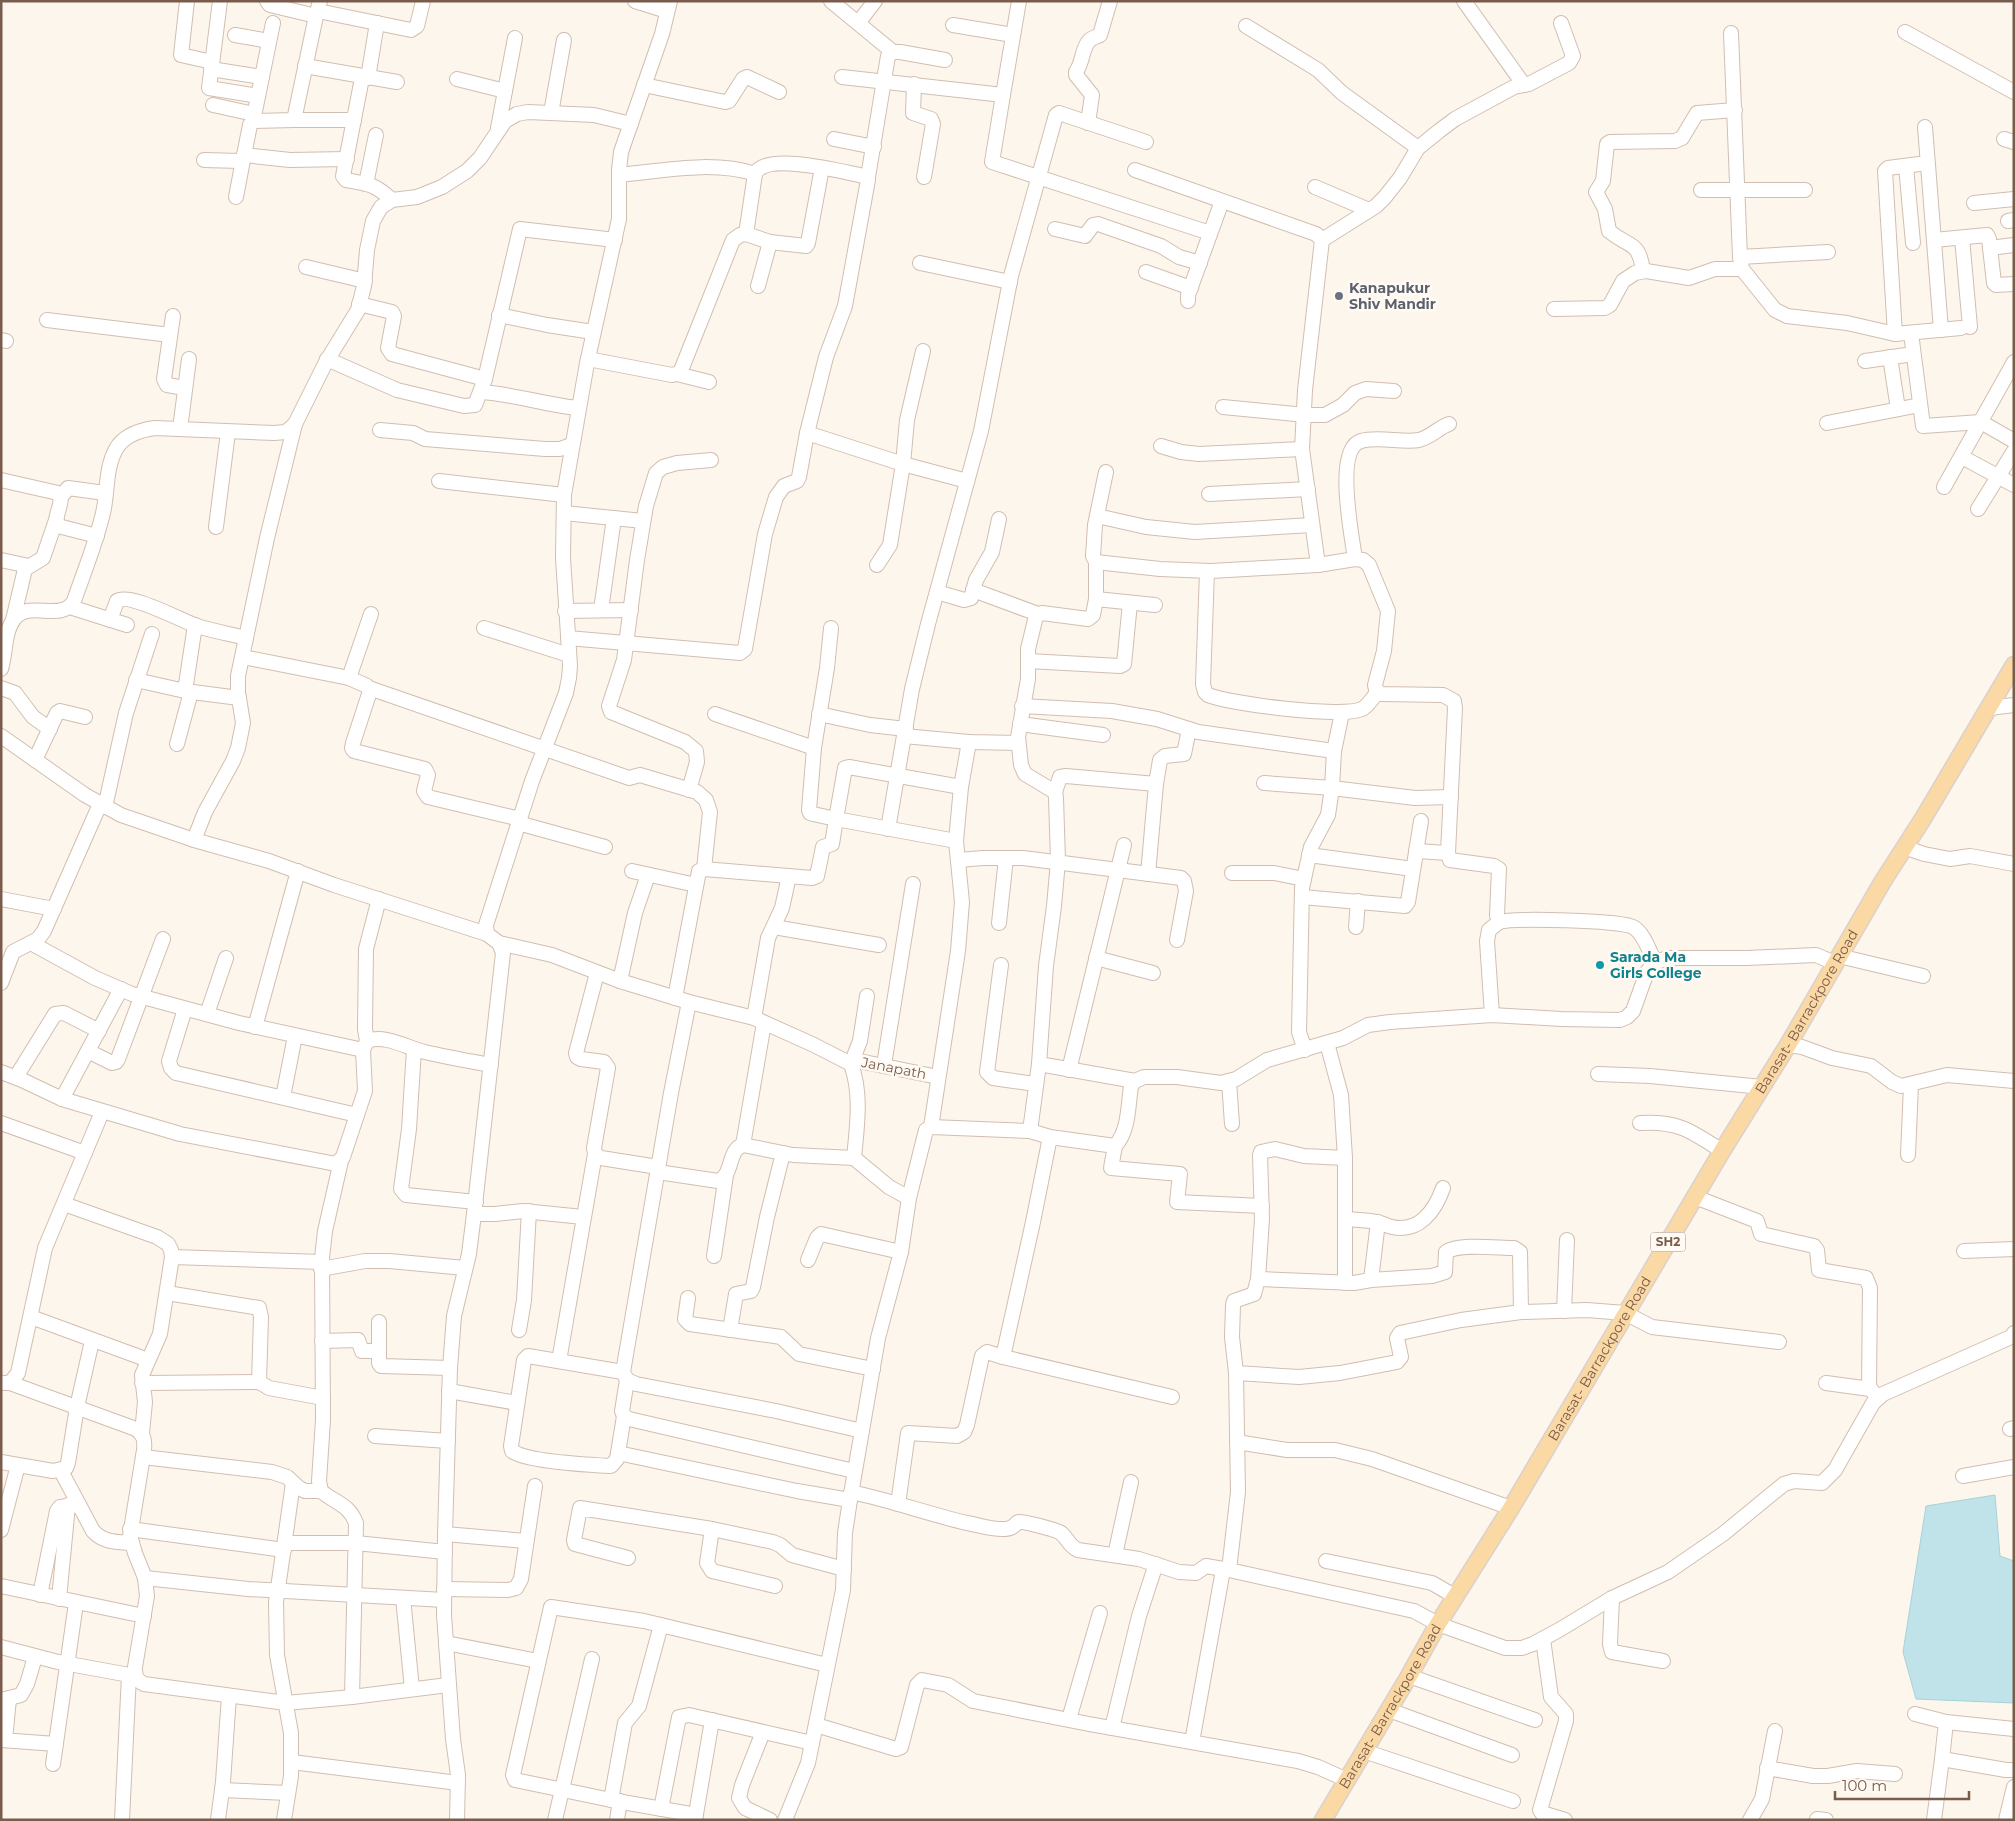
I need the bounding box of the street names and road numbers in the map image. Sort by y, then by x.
street label: Barasat- Barrackpore Road [1751,926,1862,1097]
street label: Janapath [859,1053,928,1083]
road number: SH2 [1650,1232,1686,1252]
street label: Barasat- Barrackpore Road [1544,1273,1655,1444]
street label: Barasat- Barrackpore Road [1335,1621,1445,1792]

